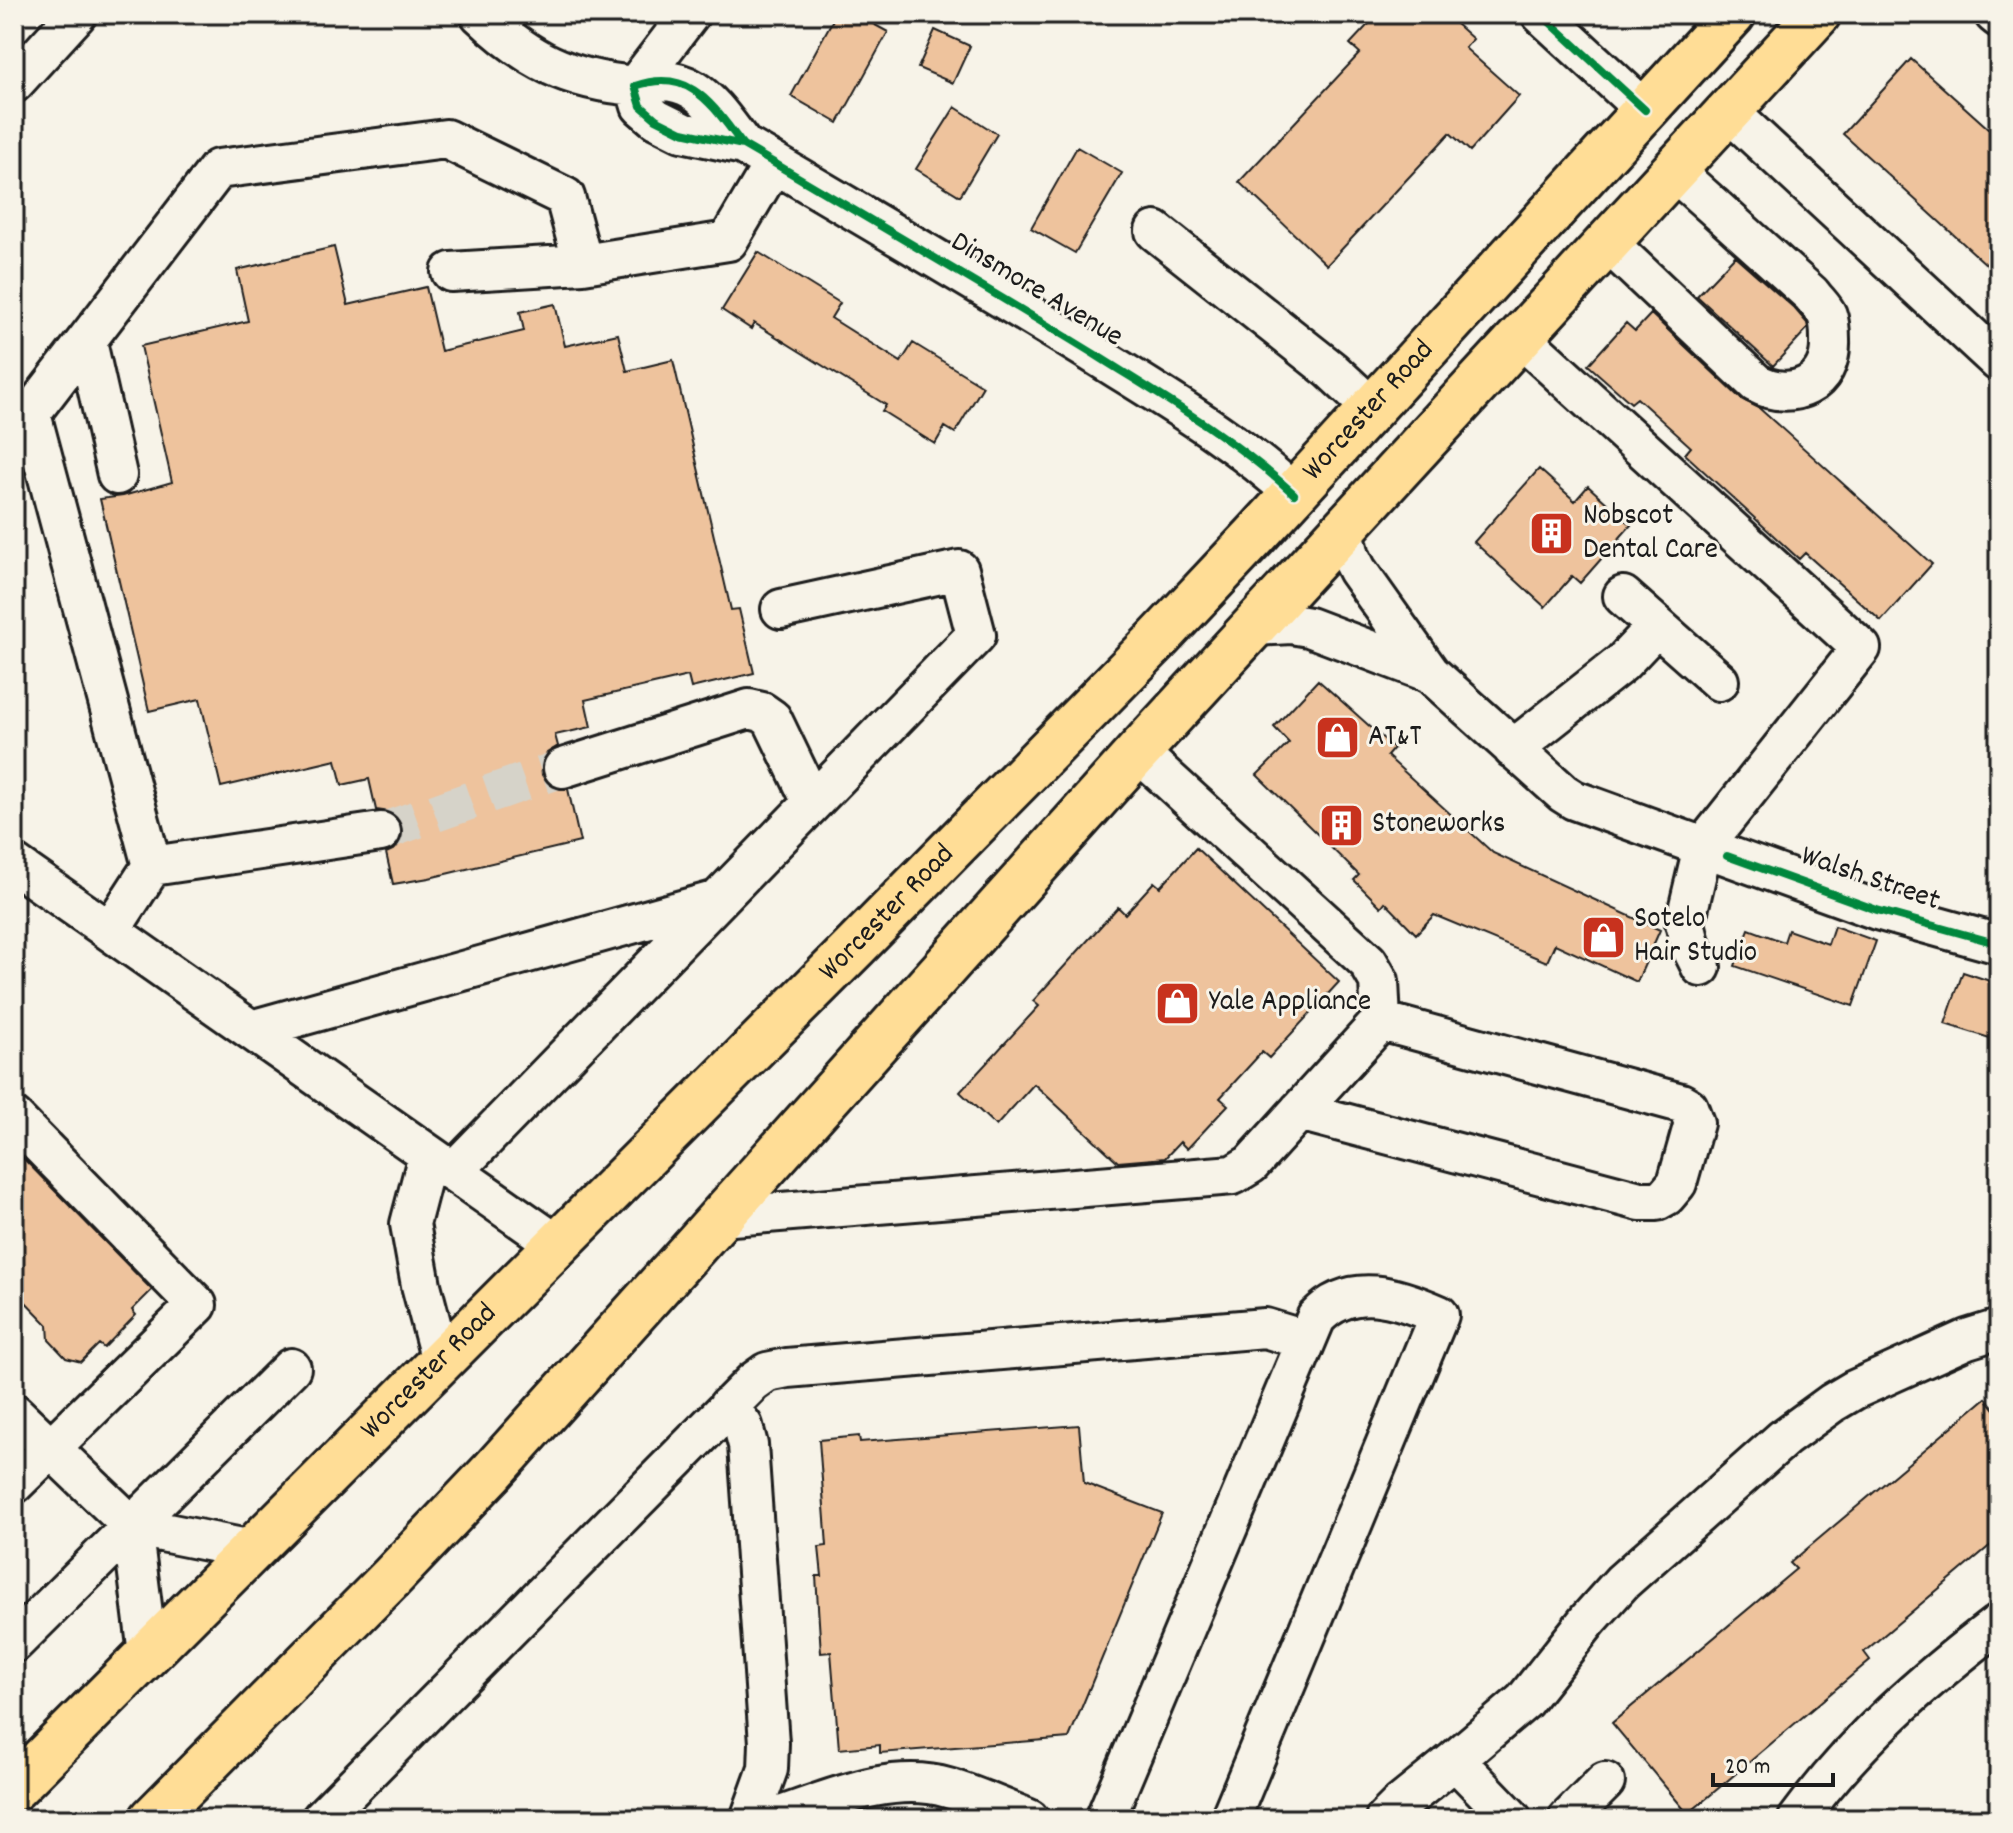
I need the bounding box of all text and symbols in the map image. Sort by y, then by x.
street label: Dinsmore Avenue [941,222,1131,360]
street label: Worcester Road [1293,331,1445,491]
place label: Nobscot Dental Care [1583,496,1718,573]
building icon: Nobscot Dental Care [1528,510,1576,558]
shop icon: AT&T [1313,714,1361,762]
place label: AT&T [1368,717,1422,760]
building icon: Stoneworks [1317,801,1365,849]
place label: Stoneworks [1372,804,1505,847]
street label: Worcester Road [810,835,965,992]
street label: Walsh Street [1795,836,1945,924]
place label: Sotelo Hair Studio [1634,899,1757,976]
shop icon: Sotelo Hair Studio [1579,913,1627,961]
shop icon: Yale Appliance [1154,979,1202,1027]
place label: Yale Appliance [1209,982,1371,1025]
street label: Worcester Road [352,1294,508,1450]
scale bar [1713,1737,1833,1787]
text: 20 m [1725,1751,1771,1785]

